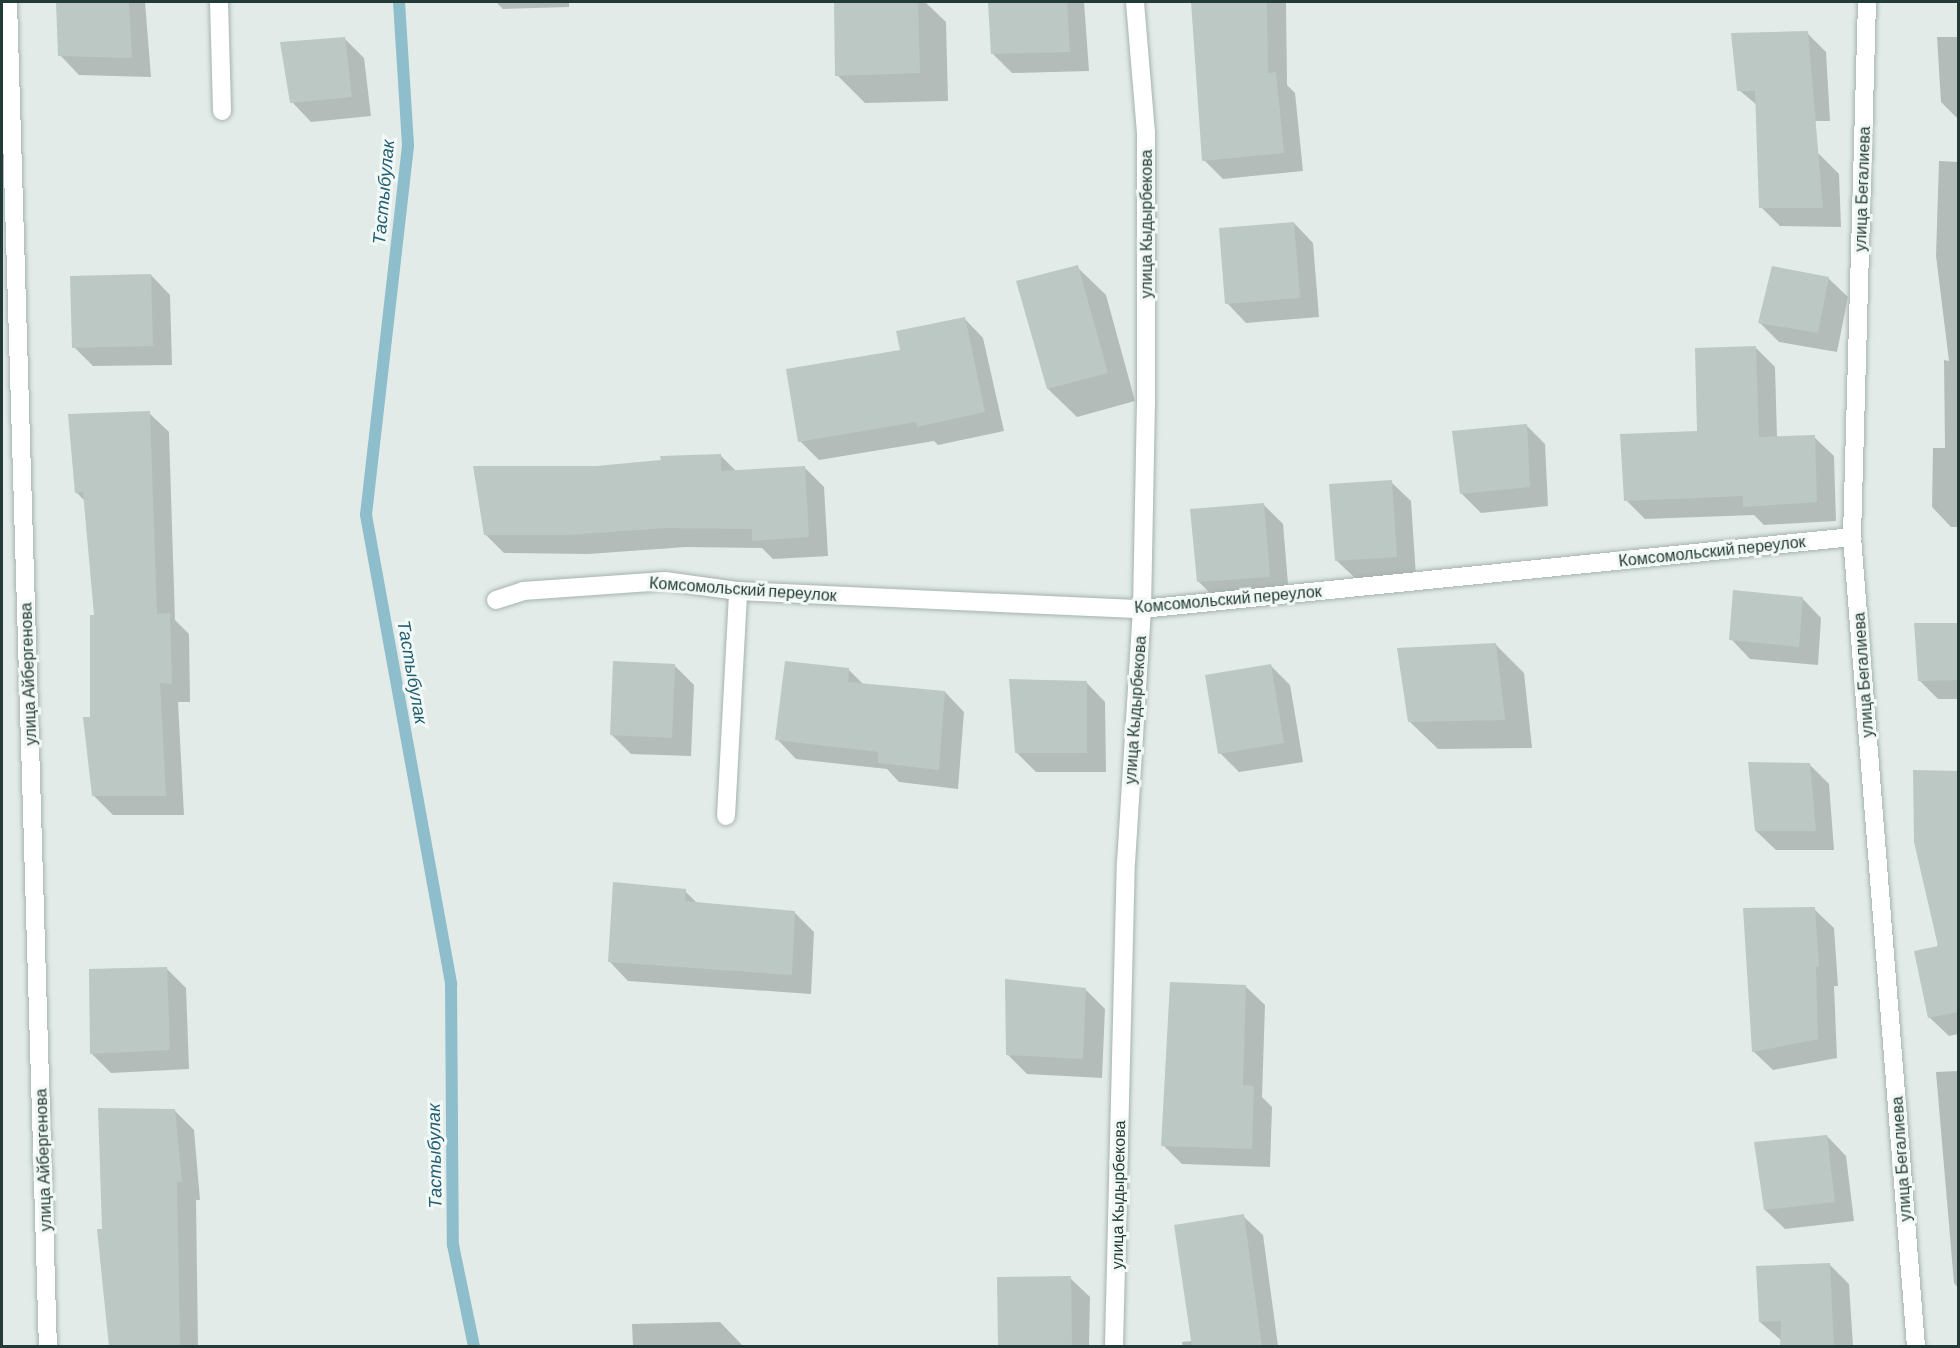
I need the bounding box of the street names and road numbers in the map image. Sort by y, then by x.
street label: улица Бегалиева [1850,126,1874,252]
street label: улица Кыдырбекова [1136,150,1156,298]
street label: Комсомольский переулок [1618,532,1806,570]
street label: Комсомольский переулок [649,573,837,605]
street label: Комсомольский переулок [1134,581,1322,617]
street label: улица Айбергенова [16,602,40,746]
street label: улица Бегалиева [1849,612,1877,738]
street label: улица Кыдырбекова [1120,635,1150,785]
street label: улица Айбергенова [31,1088,55,1232]
street label: улица Бегалиева [1887,1096,1915,1222]
street label: улица Кыдырбекова [1107,1120,1129,1270]

